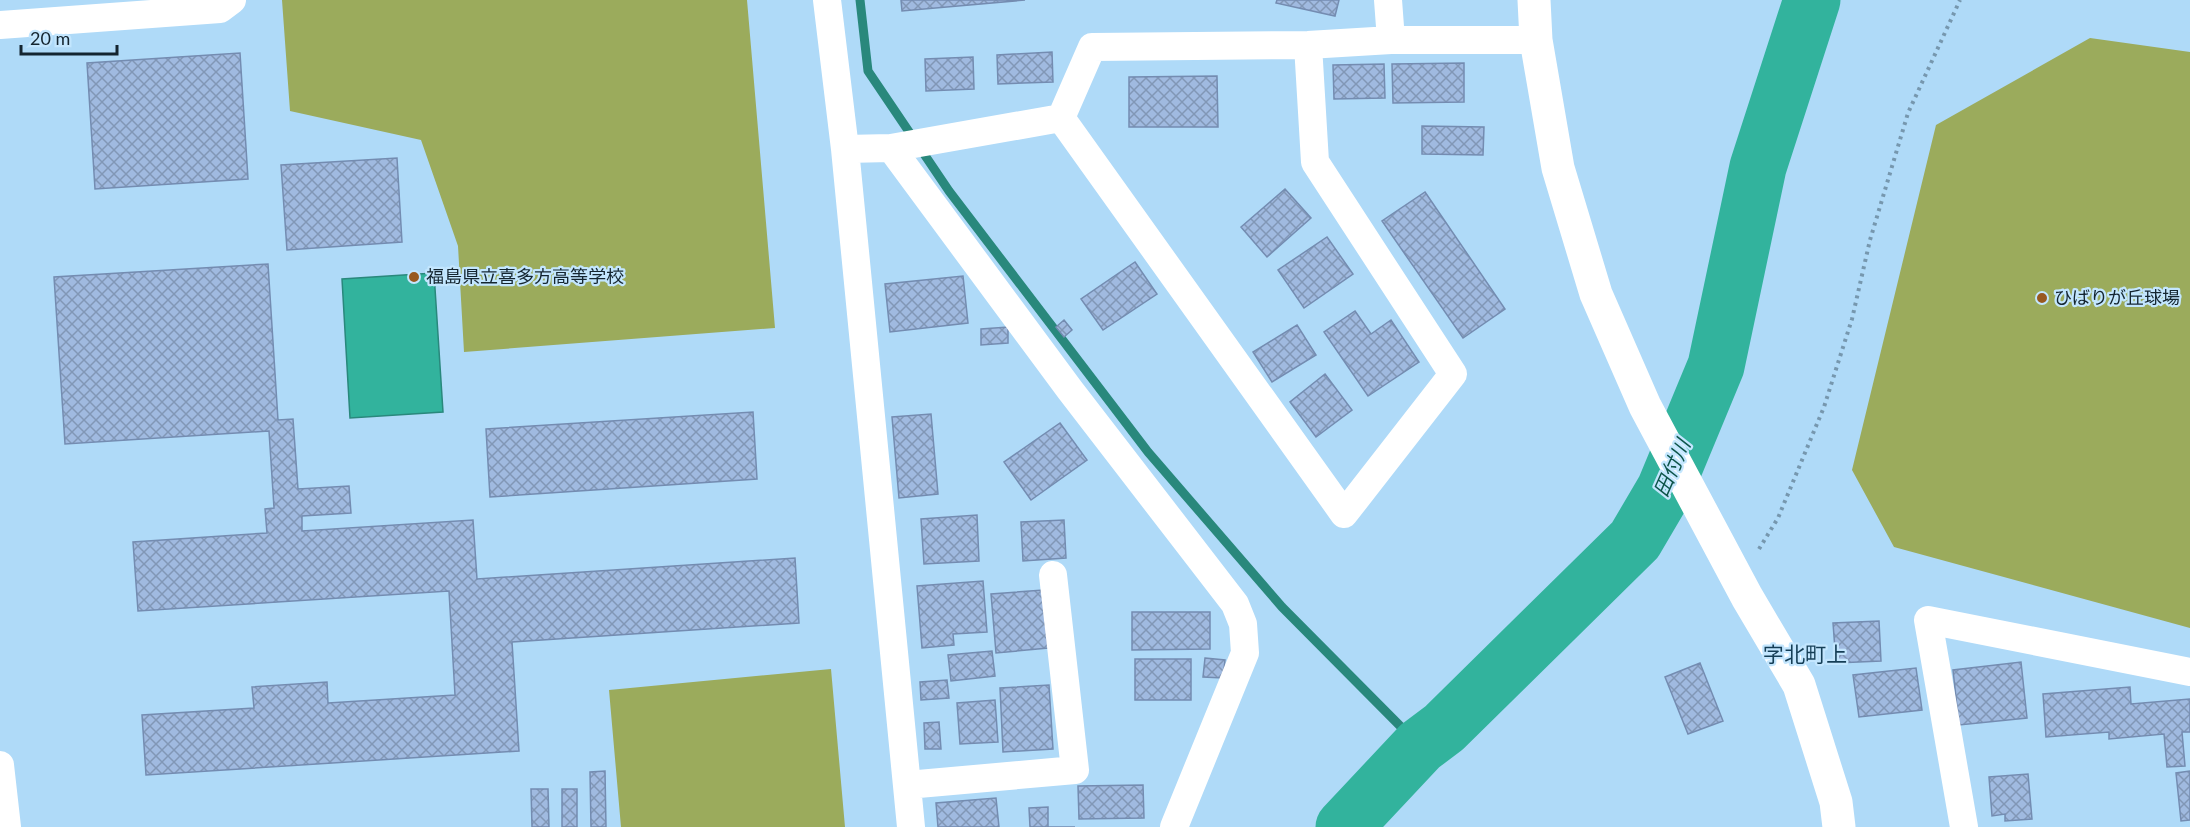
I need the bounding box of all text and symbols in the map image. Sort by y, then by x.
scale bar [21,18,117,56]
text: 20 m [30,27,70,49]
place label: 福島県立喜多方高等学校 [426,265,624,287]
marker: 福島県立喜多方高等学校 [407,270,421,284]
place label: ひばりが丘球場 [2054,286,2180,308]
marker: ひばりが丘球場 [2035,291,2049,305]
water label: 田付川 [1648,433,1695,500]
district label: 字北町上 [1763,641,1847,666]

